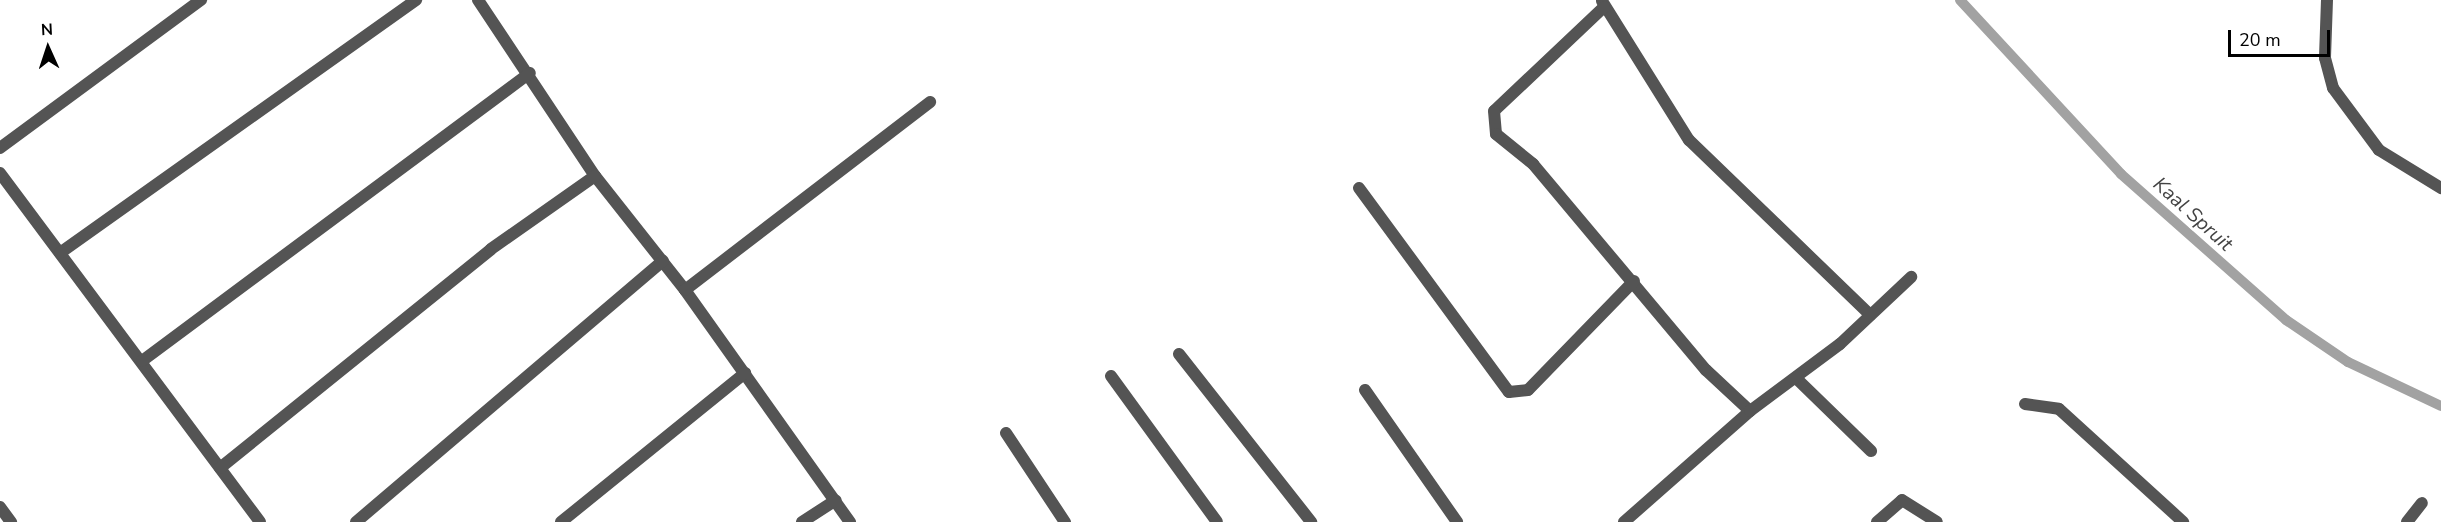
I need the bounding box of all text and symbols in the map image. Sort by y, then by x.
north arrow [18,18,78,78]
scale bar [2231,18,2333,56]
text: N [41,19,54,41]
text: 20 m [2239,28,2281,52]
water label: Kaal Spruit [2148,172,2238,256]

